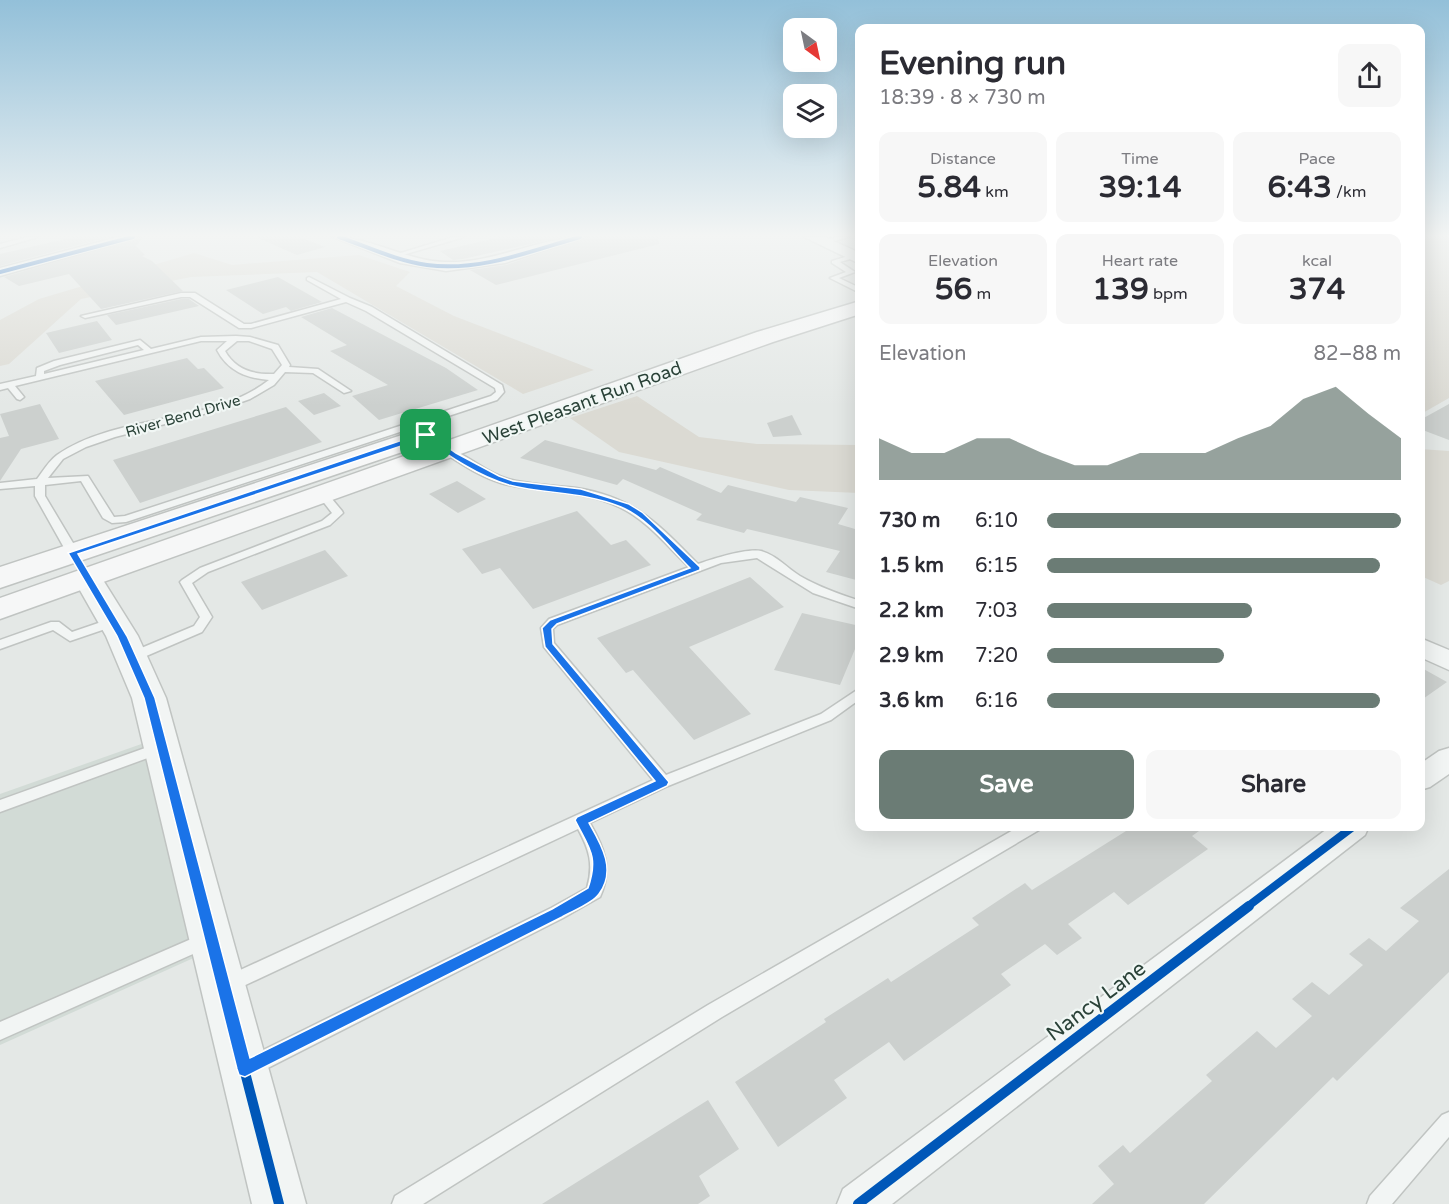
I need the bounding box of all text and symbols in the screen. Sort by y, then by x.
north arrow [783,18,837,72]
map controls [783,18,837,138]
text: Evening run [879,44,1066,83]
button: share [1338,44,1401,107]
button: layers [783,84,837,138]
text: 18:39 · 8 × 730 m [879,86,1046,110]
text: Distance [930,149,996,169]
text: Time [1121,149,1159,169]
text: Pace [1299,149,1335,169]
text: 5.84 [917,169,981,206]
text: 39:14 [1098,169,1182,206]
text: 6:43 [1268,169,1332,206]
text: km [981,182,1009,202]
text: /km [1332,182,1366,202]
text: Elevation [928,251,998,271]
text: Heart rate [1102,251,1178,271]
text: kcal [1302,251,1332,271]
text: 56 [935,271,972,308]
text: 139 [1092,271,1149,308]
text: 374 [1289,271,1345,308]
text: m [972,284,991,304]
text: bpm [1149,284,1188,304]
text: Elevation [879,342,966,366]
text: 82–88 m [1314,342,1401,366]
street label: West Pleasant Run Road [479,357,685,449]
street label: River Bend Drive [123,391,243,441]
pin [400,409,451,460]
icon: arrive [409,418,442,451]
text: 730 m [879,509,940,533]
text: 6:10 [975,509,1018,533]
text: 1.5 km [879,554,944,578]
text: 6:15 [975,554,1018,578]
text: 2.2 km [879,599,944,623]
text: 7:03 [975,599,1018,623]
text: 2.9 km [879,644,944,668]
text: 7:20 [975,644,1018,668]
text: 3.6 km [879,689,944,713]
text: 6:16 [975,689,1018,713]
button: Save [879,750,1134,819]
button: Share [1146,750,1401,819]
street label: Nancy Lane [1042,956,1151,1047]

